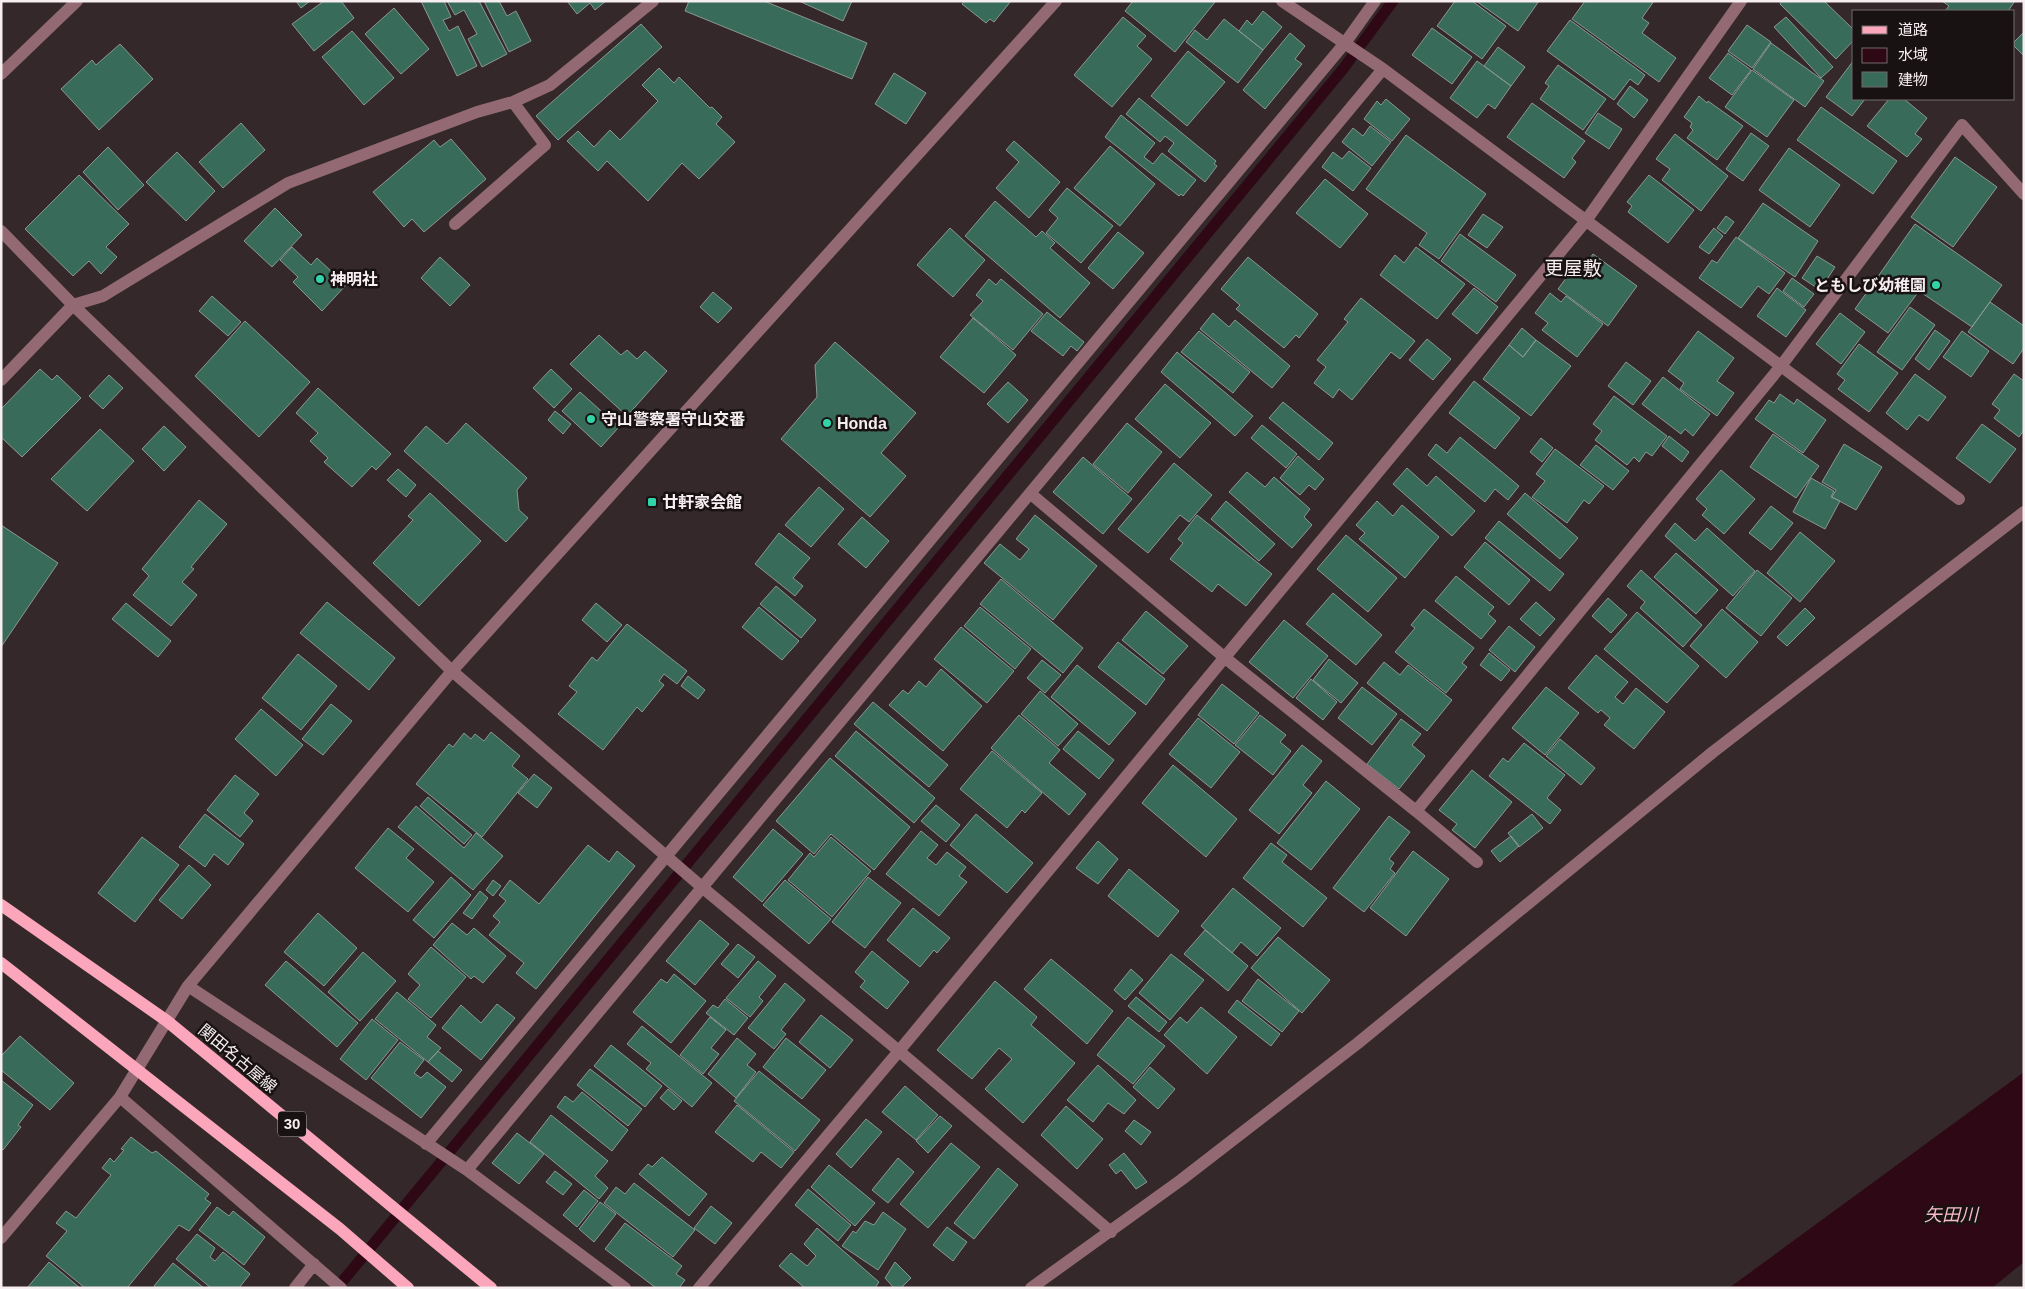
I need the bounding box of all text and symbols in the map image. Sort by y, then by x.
legend [1852,10,2015,100]
text: 道路 [1898,21,1928,38]
text: 水域 [1898,46,1928,63]
text: 建物 [1898,71,1928,88]
district label: 更屋敷 [1544,258,1602,279]
place label: 神明社 [330,270,378,288]
marker: 神明社 [314,273,326,285]
place label: ともしび幼稚園 [1814,277,1926,294]
marker: ともしび幼稚園 [1930,279,1942,291]
place label: 守山警察署守山交番 [601,411,745,428]
marker: 守山警察署守山交番 [585,413,597,425]
place label: Honda [837,415,887,432]
marker: Honda [821,417,833,429]
place label: 廿軒家会館 [662,494,742,511]
marker: 廿軒家会館 [646,496,658,508]
street label: 関田名古屋線 [195,1021,280,1096]
road number: 30 [278,1112,306,1136]
water label: 矢田川 [1924,1205,1980,1225]

